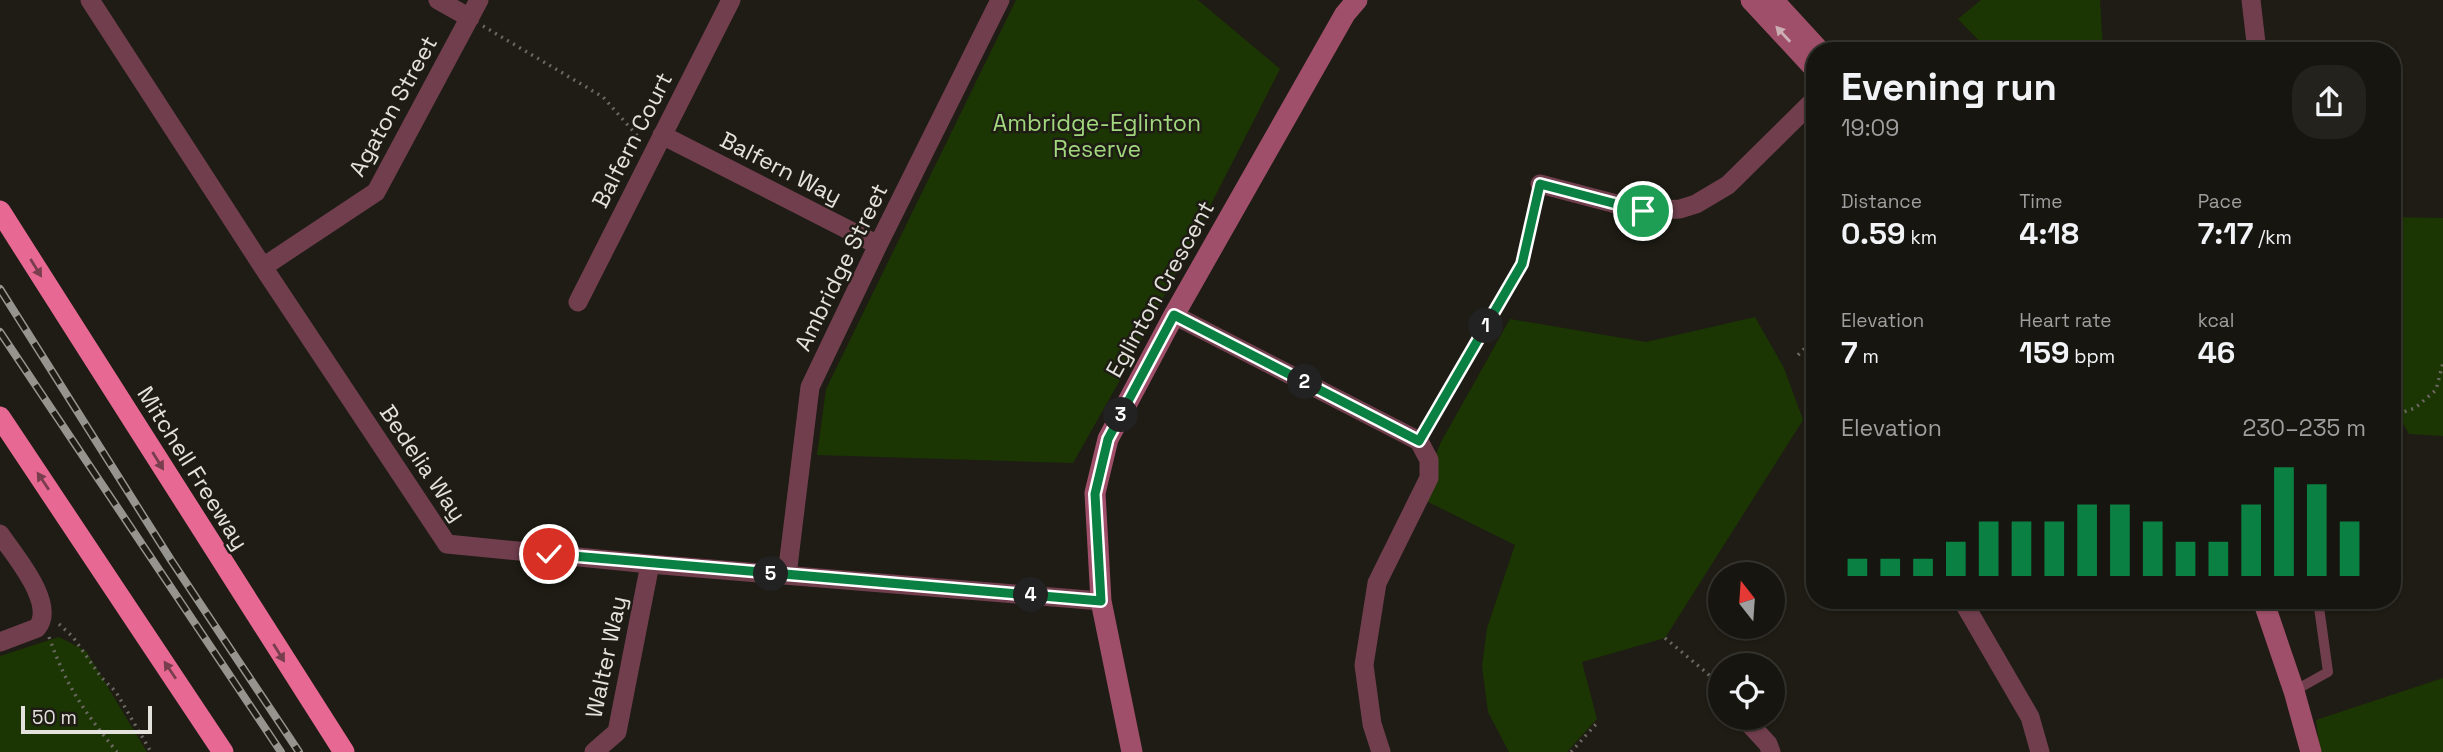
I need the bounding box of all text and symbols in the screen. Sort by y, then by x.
one-way arrow [1775,25,1791,43]
street label: Agaton Street [342,30,444,182]
text: Evening run [1841,63,2057,111]
button: share [2292,65,2366,139]
street label: Balfern Court [585,67,679,213]
park label: Ambridge-Eglinton Reserve [993,108,1201,164]
text: 19:09 [1841,113,1899,143]
street label: Balfern Way [715,125,847,211]
street label: Ambridge Street [787,178,895,356]
pin [1613,181,1673,241]
text: Distance [1841,189,1922,214]
text: Time [2019,189,2063,214]
text: Pace [2198,189,2242,214]
icon: arrive [1624,192,1662,230]
street label: Eglinton Crescent [1099,195,1221,383]
text: 0.59 [1841,214,1906,253]
text: 4:18 [2019,214,2079,253]
text: 7:17 [2198,214,2253,253]
text: km [1906,225,1937,250]
text: /km [2253,225,2292,250]
one-way arrow [30,259,43,278]
pin: 1 [1468,308,1504,344]
text: Elevation [1841,308,1924,333]
text: Heart rate [2019,308,2112,333]
text: kcal [2198,308,2234,333]
text: 1 [1481,313,1490,338]
text: 7 [1841,333,1858,372]
text: 159 [2019,333,2069,372]
text: 46 [2198,333,2235,372]
text: m [1858,344,1879,369]
text: bpm [2069,344,2115,369]
pin: 2 [1288,364,1322,400]
text: 2 [1299,369,1310,394]
street label: Mitchell Freeway [131,381,255,555]
pin: 3 [1104,398,1138,432]
street label: Bedelia Way [373,399,473,527]
text: 3 [1115,402,1126,427]
text: Elevation [1841,413,1942,443]
text: 230–235 m [2242,413,2366,443]
one-way arrow [151,451,164,470]
one-way arrow [36,472,50,490]
pin [519,524,579,584]
icon: check [530,535,568,573]
pin: 5 [754,556,788,592]
text: 5 [765,561,776,586]
north arrow [1708,562,1785,639]
map controls [1708,562,1785,730]
pin: 4 [1014,578,1048,612]
text: 4 [1024,582,1037,607]
street label: Walter Way [578,593,634,721]
one-way arrow [273,643,286,663]
button: locate [1708,653,1785,730]
one-way arrow [163,660,176,680]
scale bar [21,703,152,735]
text: 50 m [32,705,77,730]

